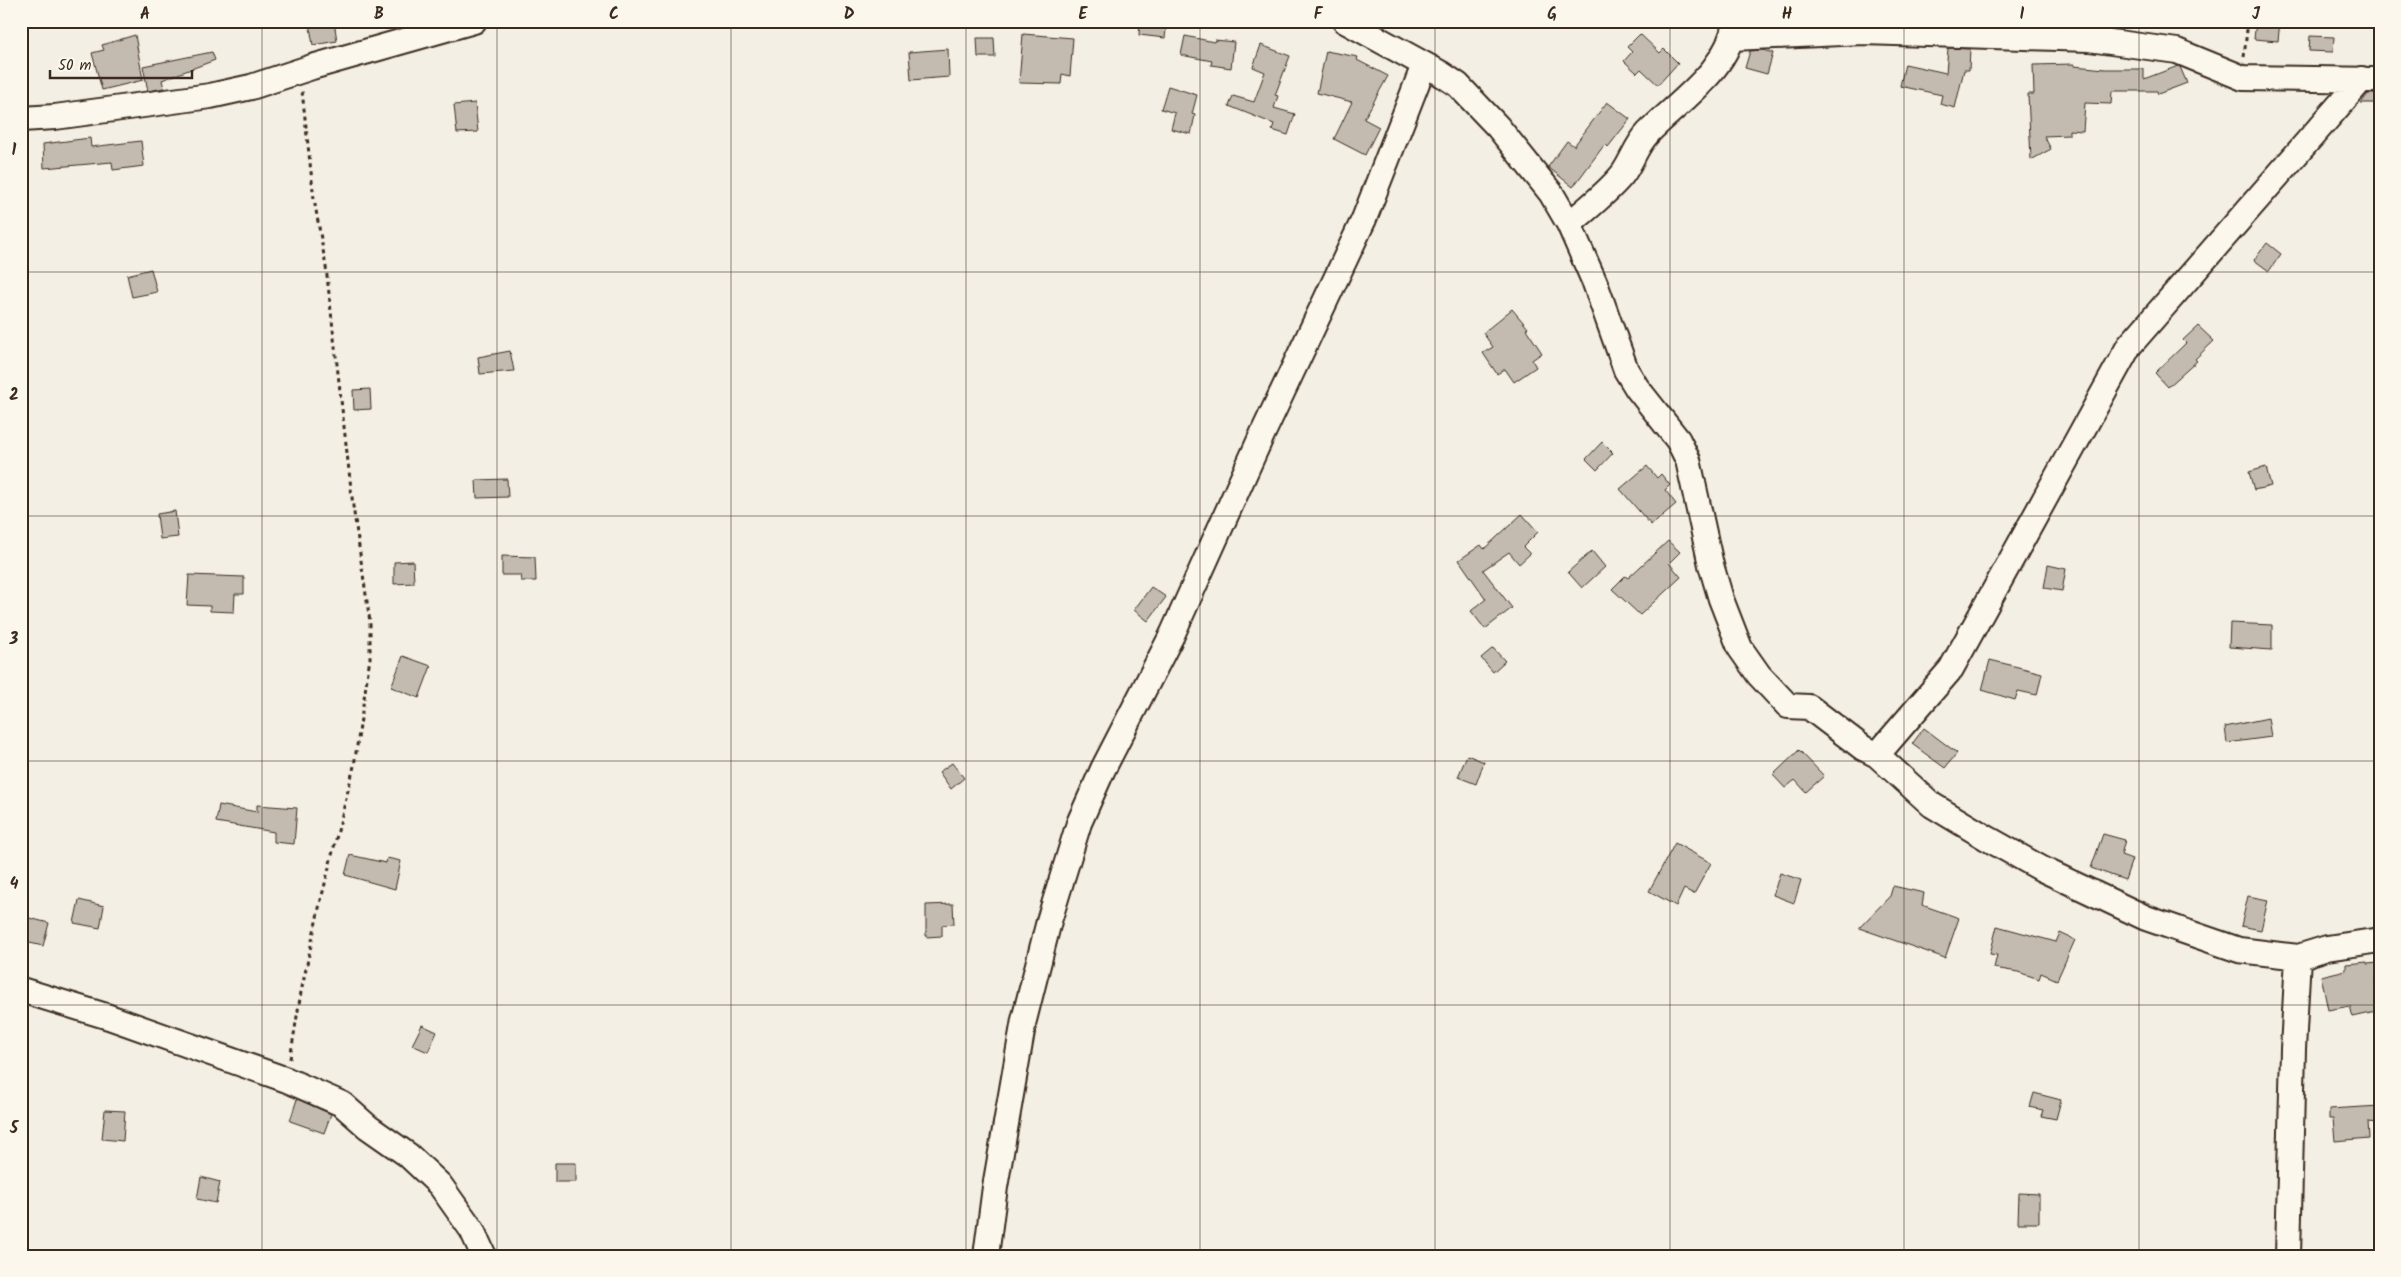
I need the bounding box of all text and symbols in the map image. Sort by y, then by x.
text: A [140,2,150,27]
text: B [374,2,384,27]
text: C [609,2,619,27]
text: D [844,2,855,27]
text: E [1079,2,1089,27]
text: F [1314,2,1324,27]
text: G [1547,2,1557,27]
text: H [1782,2,1792,27]
text: I [2020,2,2025,27]
text: J [2252,2,2261,27]
scale bar [50,48,192,80]
text: 50 m [58,54,92,78]
text: 1 [12,138,17,163]
text: 2 [9,383,19,408]
text: 3 [9,627,19,652]
text: 4 [10,872,19,897]
text: 5 [9,1116,20,1141]

